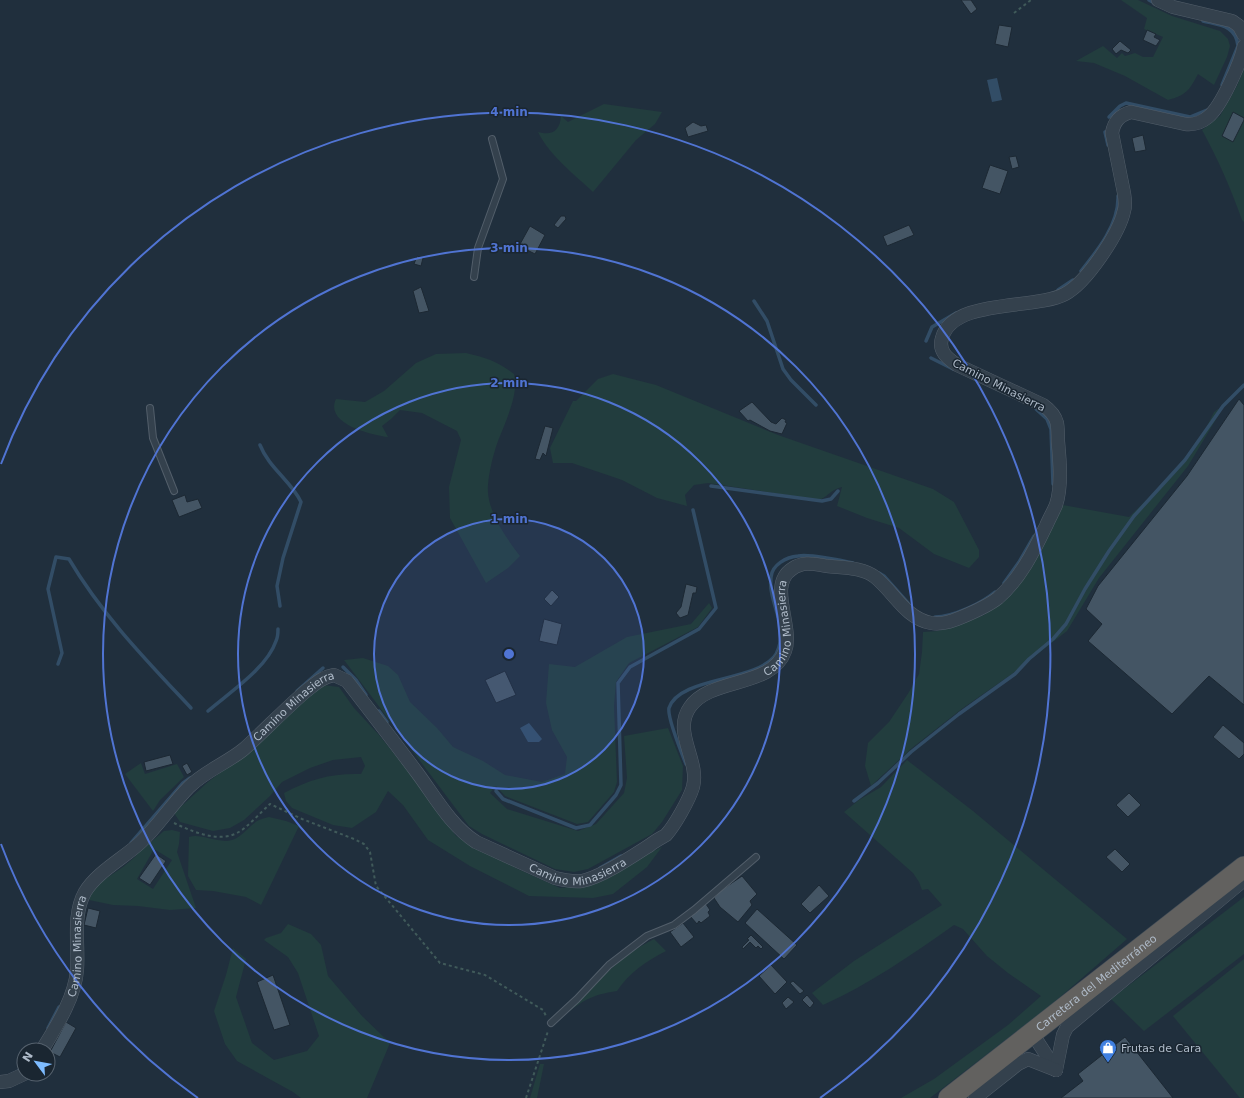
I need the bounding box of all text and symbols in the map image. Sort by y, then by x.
text: 4 min [490,105,528,119]
text: 3 min [490,241,528,255]
street label: Camino Minasierra [950,356,1048,415]
text: 2 min [490,376,528,390]
text: 1 min [490,512,528,526]
street label: Camino Minasierra [761,579,794,679]
centre of rings [502,647,516,661]
street label: Camino Minasierra [251,669,336,744]
street label: Camino Minasierra [525,852,629,870]
text: Camino Minasierra [527,856,629,888]
street label: Camino Minasierra [65,893,90,999]
street label: Carretera del Mediterráneo [1034,932,1160,1034]
shop icon: Frutas de Cara [1098,1038,1118,1063]
north arrow [16,1042,56,1082]
place label: Frutas de Cara [1121,1042,1201,1055]
text: N [20,1050,36,1064]

